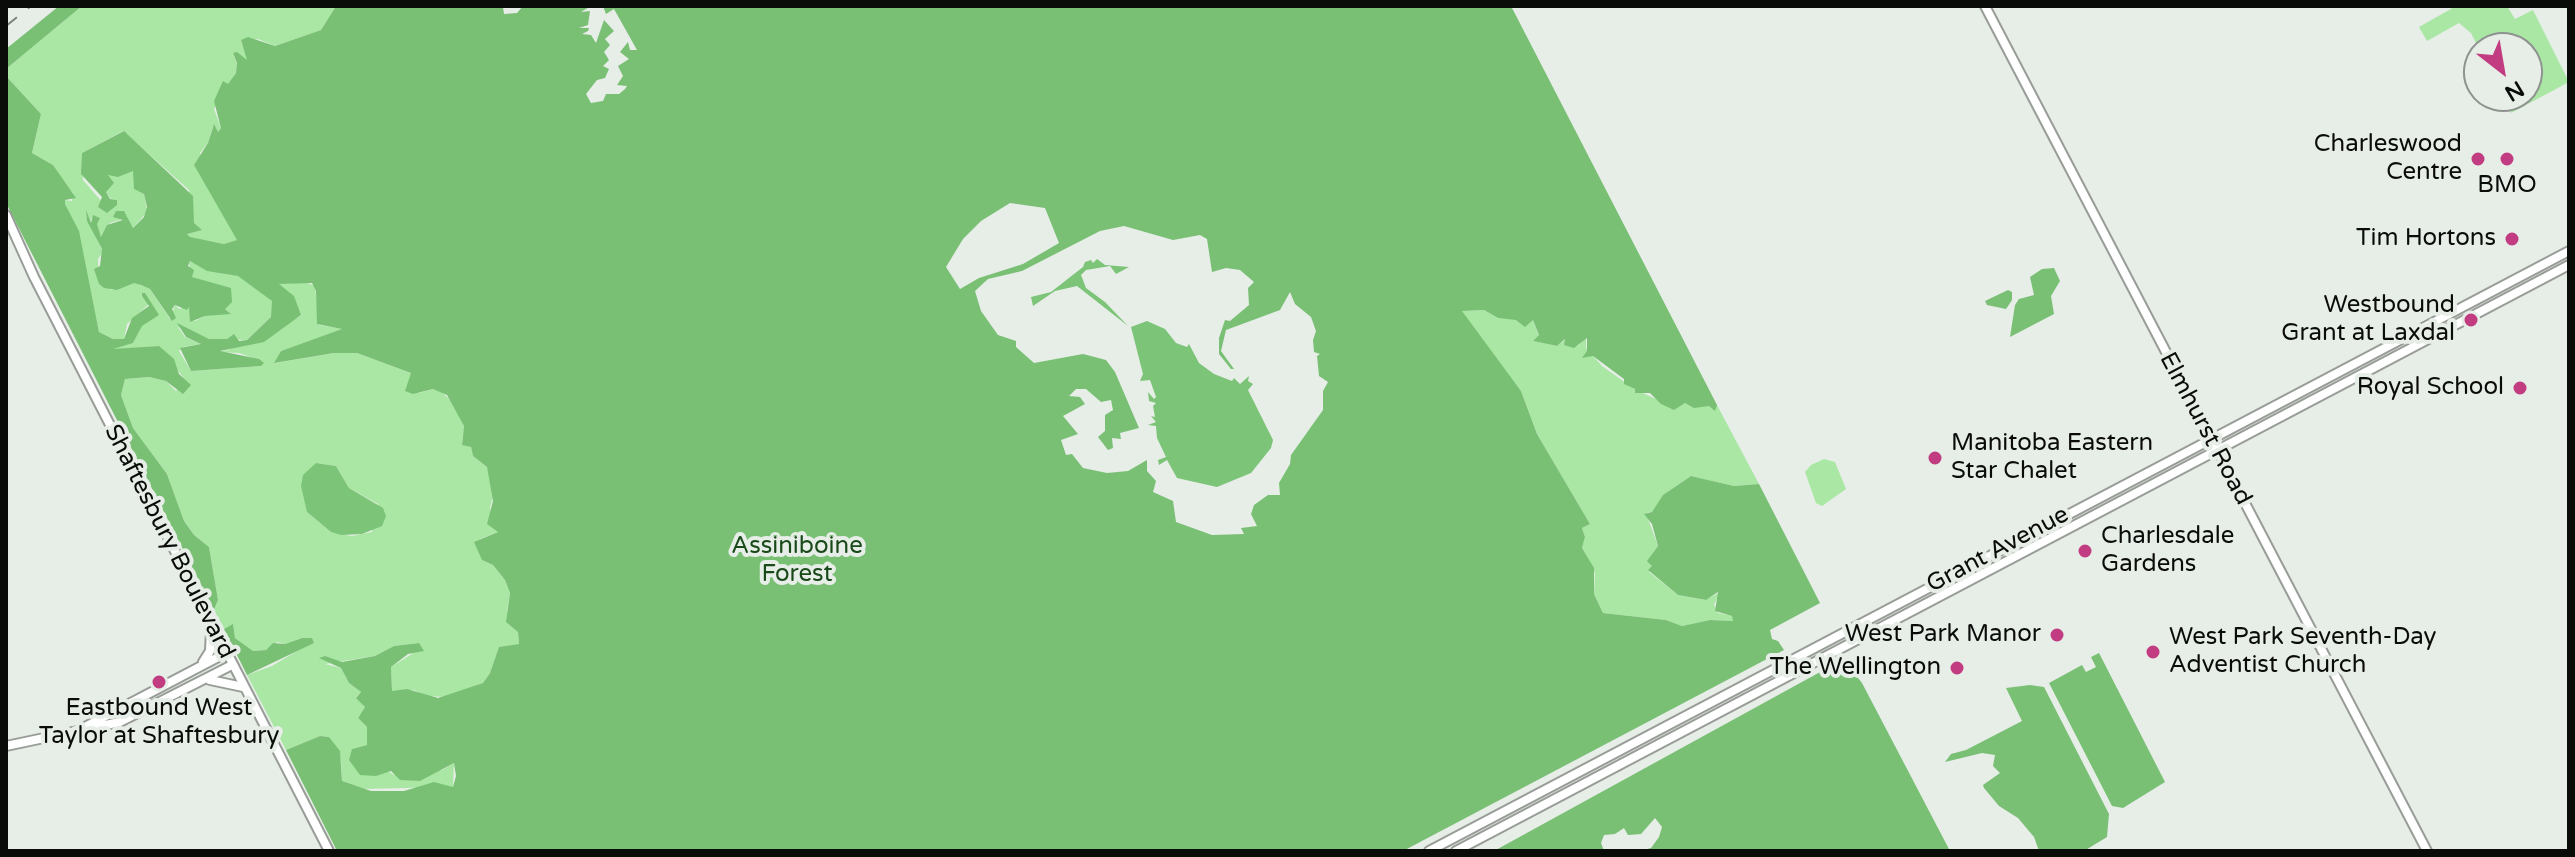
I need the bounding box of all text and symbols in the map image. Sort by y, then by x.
north arrow [2463,32,2543,112]
text: N [2500,75,2529,107]
place label: Charleswood Centre [2314,131,2462,187]
marker: Charleswood Centre [2469,150,2487,168]
marker: BMO [2498,150,2516,168]
place label: BMO [2477,172,2537,200]
place label: Tim Hortons [2356,225,2496,253]
marker: Tim Hortons [2503,230,2521,248]
place label: Westbound Grant at Laxdal [2281,292,2455,348]
marker: Westbound Grant at Laxdal [2462,311,2480,329]
street label: Elmhurst Road [2153,348,2257,510]
place label: Royal School [2357,374,2504,402]
marker: Royal School [2511,379,2529,397]
street label: Shaftesbury Boulevard [97,420,241,664]
place label: Manitoba Eastern Star Chalet [1951,430,2153,486]
marker: Manitoba Eastern Star Chalet [1926,449,1944,467]
street label: Grant Avenue [1922,501,2074,599]
place label: Charlesdale Gardens [2101,523,2234,579]
park label: Assiniboine Forest [731,533,863,589]
marker: Charlesdale Gardens [2076,542,2094,560]
place label: West Park Manor [1845,621,2041,649]
place label: West Park Seventh-Day Adventist Church [2169,624,2436,680]
marker: West Park Manor [2048,626,2066,644]
marker: West Park Seventh-Day Adventist Church [2144,643,2162,661]
place label: The Wellington [1769,654,1941,682]
marker: The Wellington [1948,659,1966,677]
marker: Eastbound West Taylor at Shaftesbury [150,673,168,691]
place label: Eastbound West Taylor at Shaftesbury [39,695,279,751]

